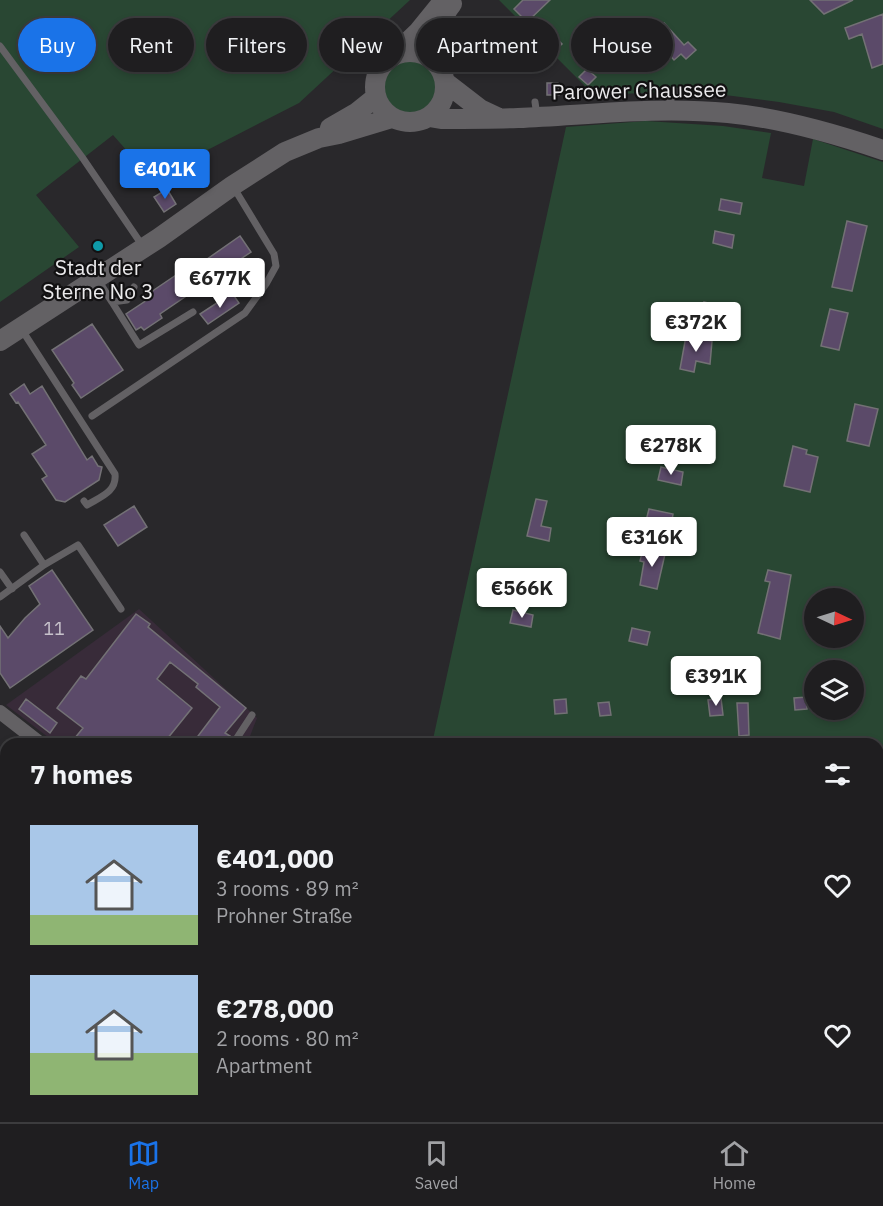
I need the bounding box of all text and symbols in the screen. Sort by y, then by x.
chip: Buy [18,18,96,72]
chip: Rent [108,18,194,72]
chip: Filters [206,18,307,72]
chip: New [319,18,404,72]
chip: Apartment [416,18,559,72]
chip: House [571,18,673,72]
street label: Parower Chaussee [551,74,727,106]
pin: €401K [123,149,207,200]
text: €401K [134,155,196,182]
marker: Stadt der Sterne No 3 [91,239,105,253]
place label: Stadt der Sterne No 3 [42,253,154,305]
pin: €677K [178,258,262,309]
text: €677K [189,264,251,291]
pin: €372K [654,302,738,353]
text: €372K [665,308,727,335]
pin: €278K [629,425,713,476]
text: €278K [640,431,702,458]
pin: €316K [610,517,694,568]
text: €316K [621,523,683,550]
pin: €566K [480,568,564,619]
text: €566K [491,574,553,601]
north arrow [804,588,864,648]
map controls [804,588,864,720]
house number: 11 [43,617,65,640]
pin: €391K [674,656,758,707]
button: layers [804,660,864,720]
text: €391K [685,662,747,689]
text: 7 homes [30,757,133,791]
icon: filters [821,758,854,791]
text: €401,000 [216,841,334,875]
icon: home [78,849,150,921]
icon: heart [821,869,854,902]
text: 3 rooms · 89 m² [216,875,359,902]
text: Prohner Straße [216,902,352,929]
text: €278,000 [216,991,334,1025]
icon: home [78,999,150,1071]
icon: heart [821,1019,854,1052]
text: 2 rooms · 80 m² [216,1025,359,1052]
text: Apartment [216,1052,312,1079]
tab: Map [127,1137,160,1193]
tab: Saved [415,1137,458,1193]
tab: Home [713,1137,756,1193]

